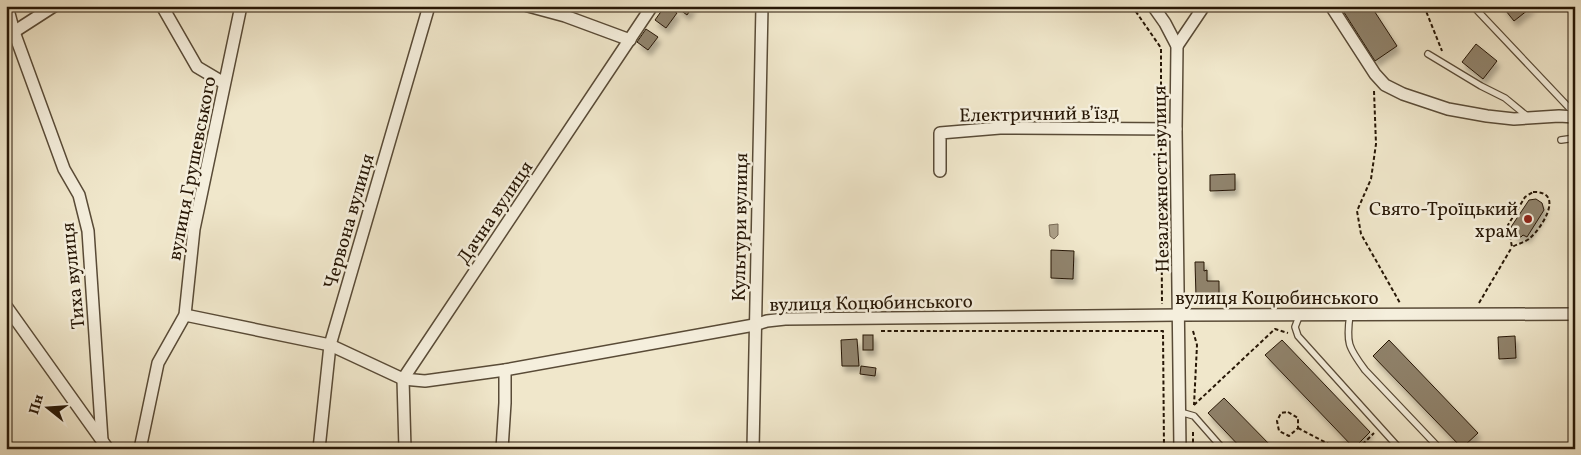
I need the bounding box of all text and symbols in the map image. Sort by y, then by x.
street label: вулиця Грушевського [162,74,224,263]
street label: Незалежності вулиця [1147,85,1177,273]
street label: Електричний в’їзд [959,101,1119,129]
street label: Червона вулиця [318,151,382,292]
street label: Культури вулиця [727,152,755,302]
street label: Дачна вулиця [451,156,540,270]
place label: Свято-Троїцький храм [1369,197,1518,245]
marker: Свято-Троїцький храм [1522,213,1534,225]
street label: Тиха вулиця [55,221,93,331]
street label: вулиця Коцюбинського [1175,286,1379,312]
street label: вулиця Коцюбинського [769,289,973,319]
north arrow [22,382,72,432]
text: Пн [25,392,49,417]

